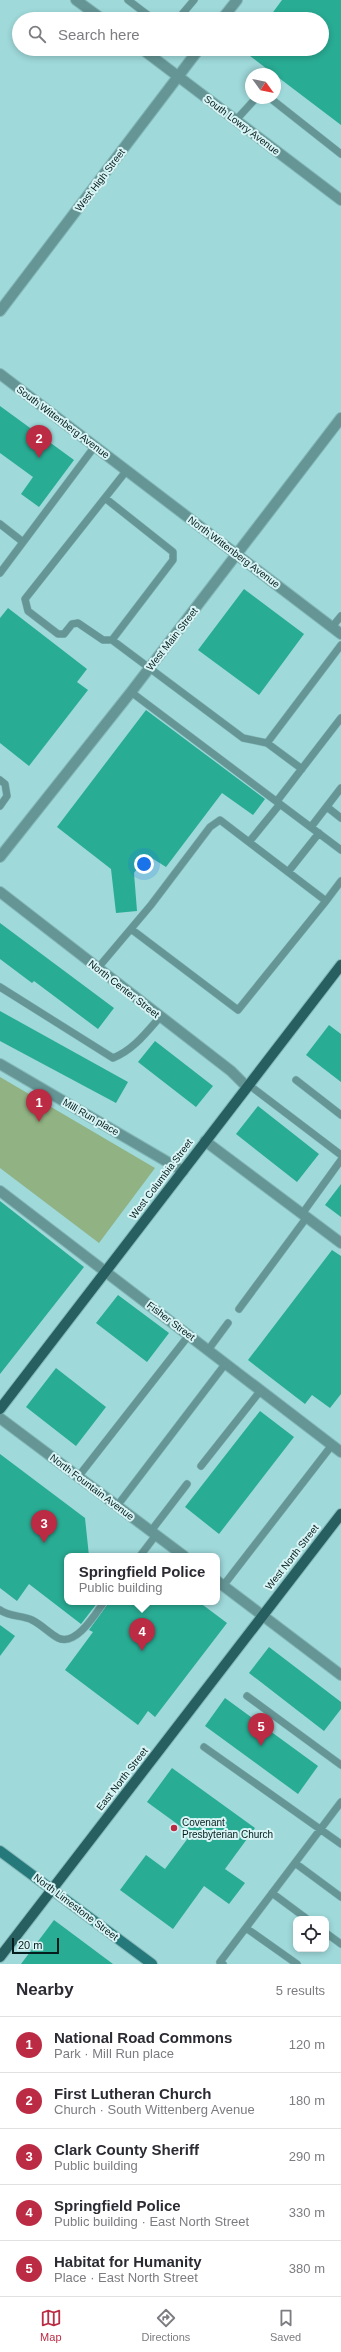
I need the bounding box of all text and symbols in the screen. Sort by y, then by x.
search box [12,12,329,56]
icon: search [26,23,48,45]
text: Search here [58,26,140,43]
north arrow [245,68,281,104]
street label: South Lowry Avenue [202,93,282,157]
street label: West High Street [73,146,127,213]
street label: South Wittenberg Avenue [14,384,112,461]
pin: 2 [26,425,52,458]
street label: North Wittenberg Avenue [186,514,282,590]
street label: West Main Street [144,605,200,673]
your location [134,854,154,874]
street label: North Center Street [86,958,162,1020]
pin: 1 [26,1089,52,1122]
street label: Mill Run place [61,1097,121,1138]
street label: West Columbia Street [127,1137,195,1221]
street label: Fisher Street [145,1299,197,1343]
street label: North Fountain Avenue [48,1452,136,1522]
pin: 3 [31,1510,57,1543]
street label: West North Street [263,1522,321,1592]
popup [64,1553,220,1605]
text: Springfield Police [79,1563,205,1580]
text: Public building [79,1580,163,1595]
pin: 4 [129,1618,155,1651]
pin: 5 [248,1713,274,1746]
street label: East North Street [94,1745,150,1813]
place label: Covenant Presbyterian Church [182,1817,273,1840]
marker: Covenant Presbyterian Church [169,1823,179,1833]
street label: North Limestone Street [32,1872,121,1942]
map controls [293,1916,329,1952]
button: locate [293,1916,329,1952]
scale bar [12,1936,59,1955]
text: 20 m [18,1939,42,1951]
text: Nearby [16,1980,74,1999]
text: 5 results [276,1983,325,1998]
text: National Road Commons [54,2029,232,2046]
text: 1 [25,2037,33,2052]
text: 120 m [289,2037,325,2052]
text: Park · Mill Run place [54,2046,174,2061]
text: First Lutheran Church [54,2085,212,2102]
text: 2 [25,2093,33,2108]
text: 180 m [289,2093,325,2108]
text: Church · South Wittenberg Avenue [54,2102,255,2117]
text: Clark County Sheriff [54,2141,199,2158]
text: 3 [25,2149,33,2164]
text: 290 m [289,2149,325,2164]
text: Public building [54,2158,138,2173]
text: Springfield Police [54,2197,181,2214]
text: 4 [25,2205,33,2220]
text: 330 m [289,2205,325,2220]
text: Public building · East North Street [54,2214,249,2229]
text: Habitat for Humanity [54,2253,202,2270]
text: 5 [25,2261,33,2276]
text: 380 m [289,2261,325,2276]
text: Place · East North Street [54,2270,198,2285]
tab: Map [40,2307,62,2343]
tab: Directions [141,2307,190,2343]
tab: Saved [270,2307,301,2343]

